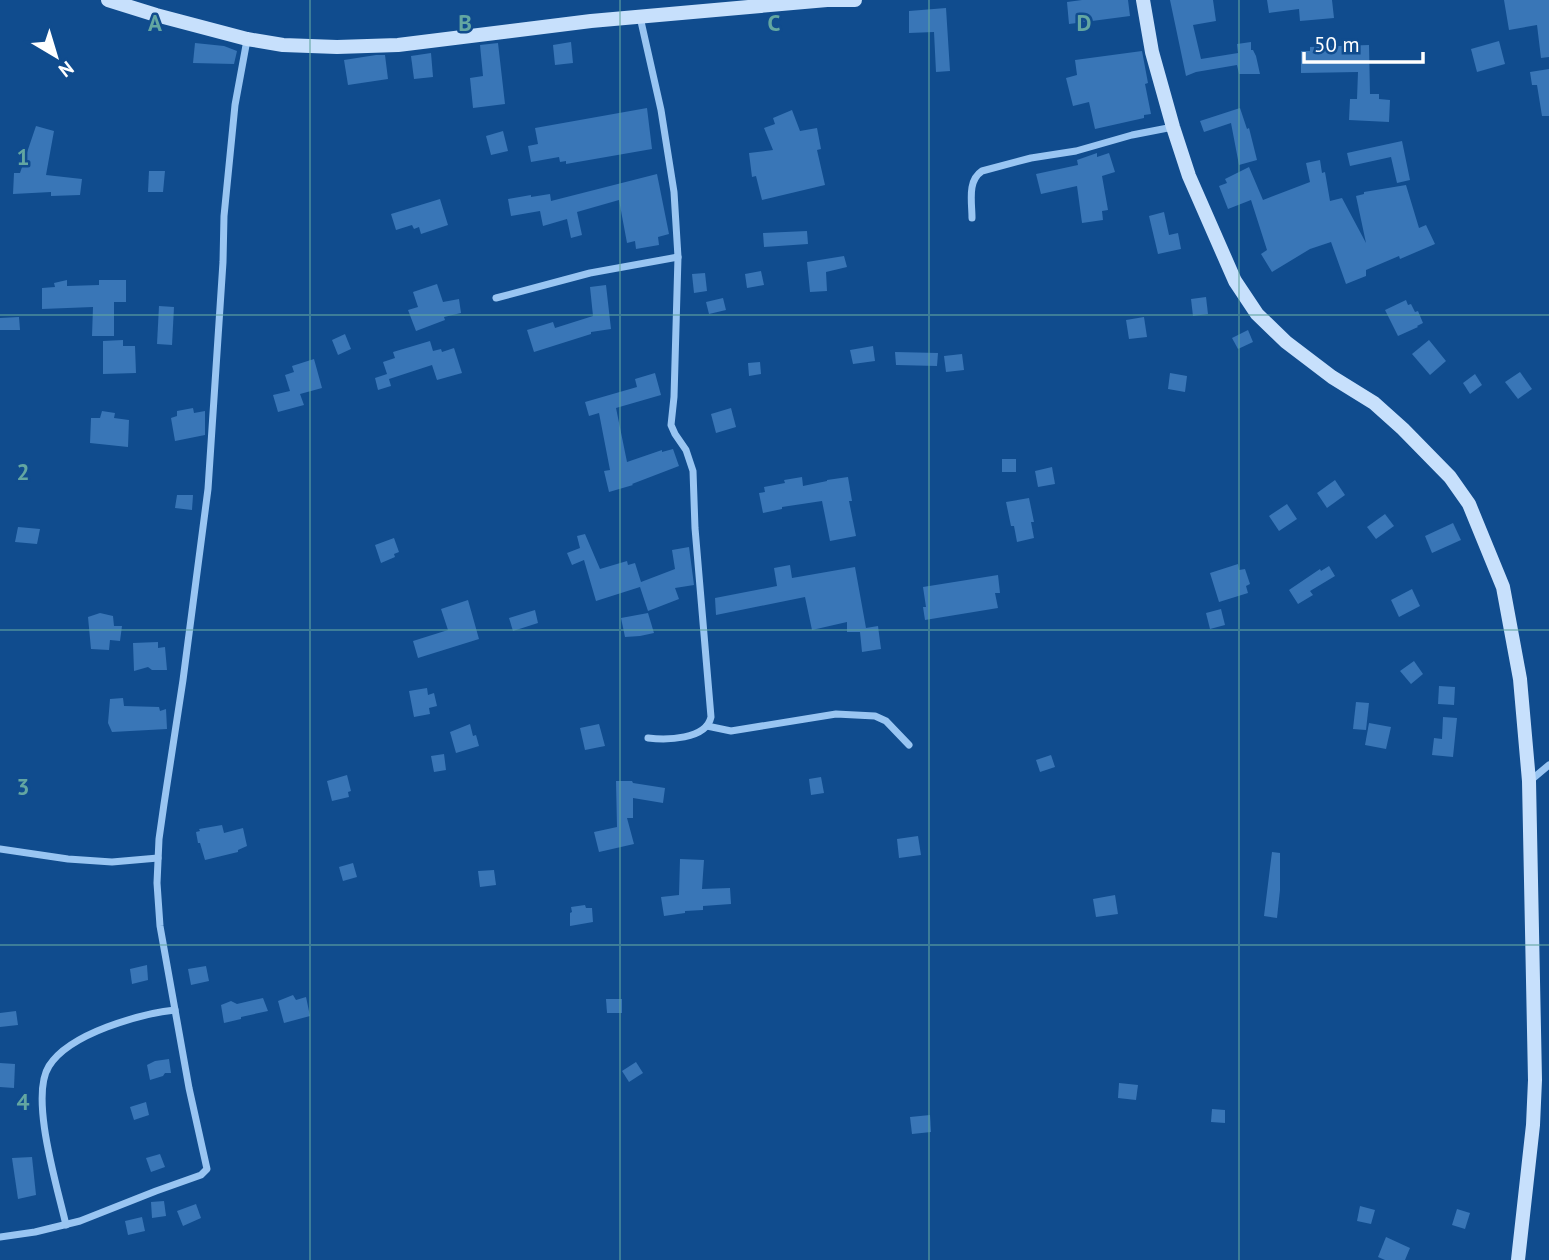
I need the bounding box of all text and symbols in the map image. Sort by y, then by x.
text: A [148,8,162,37]
text: B [458,8,472,37]
text: C [768,8,781,37]
text: D [1077,8,1091,37]
north arrow [21,21,91,91]
scale bar [1304,21,1423,65]
text: 50 m [1314,31,1360,58]
text: N [54,56,79,83]
text: 1 [16,142,30,171]
text: 2 [16,457,30,486]
text: 3 [16,772,30,801]
text: 4 [16,1087,30,1116]

